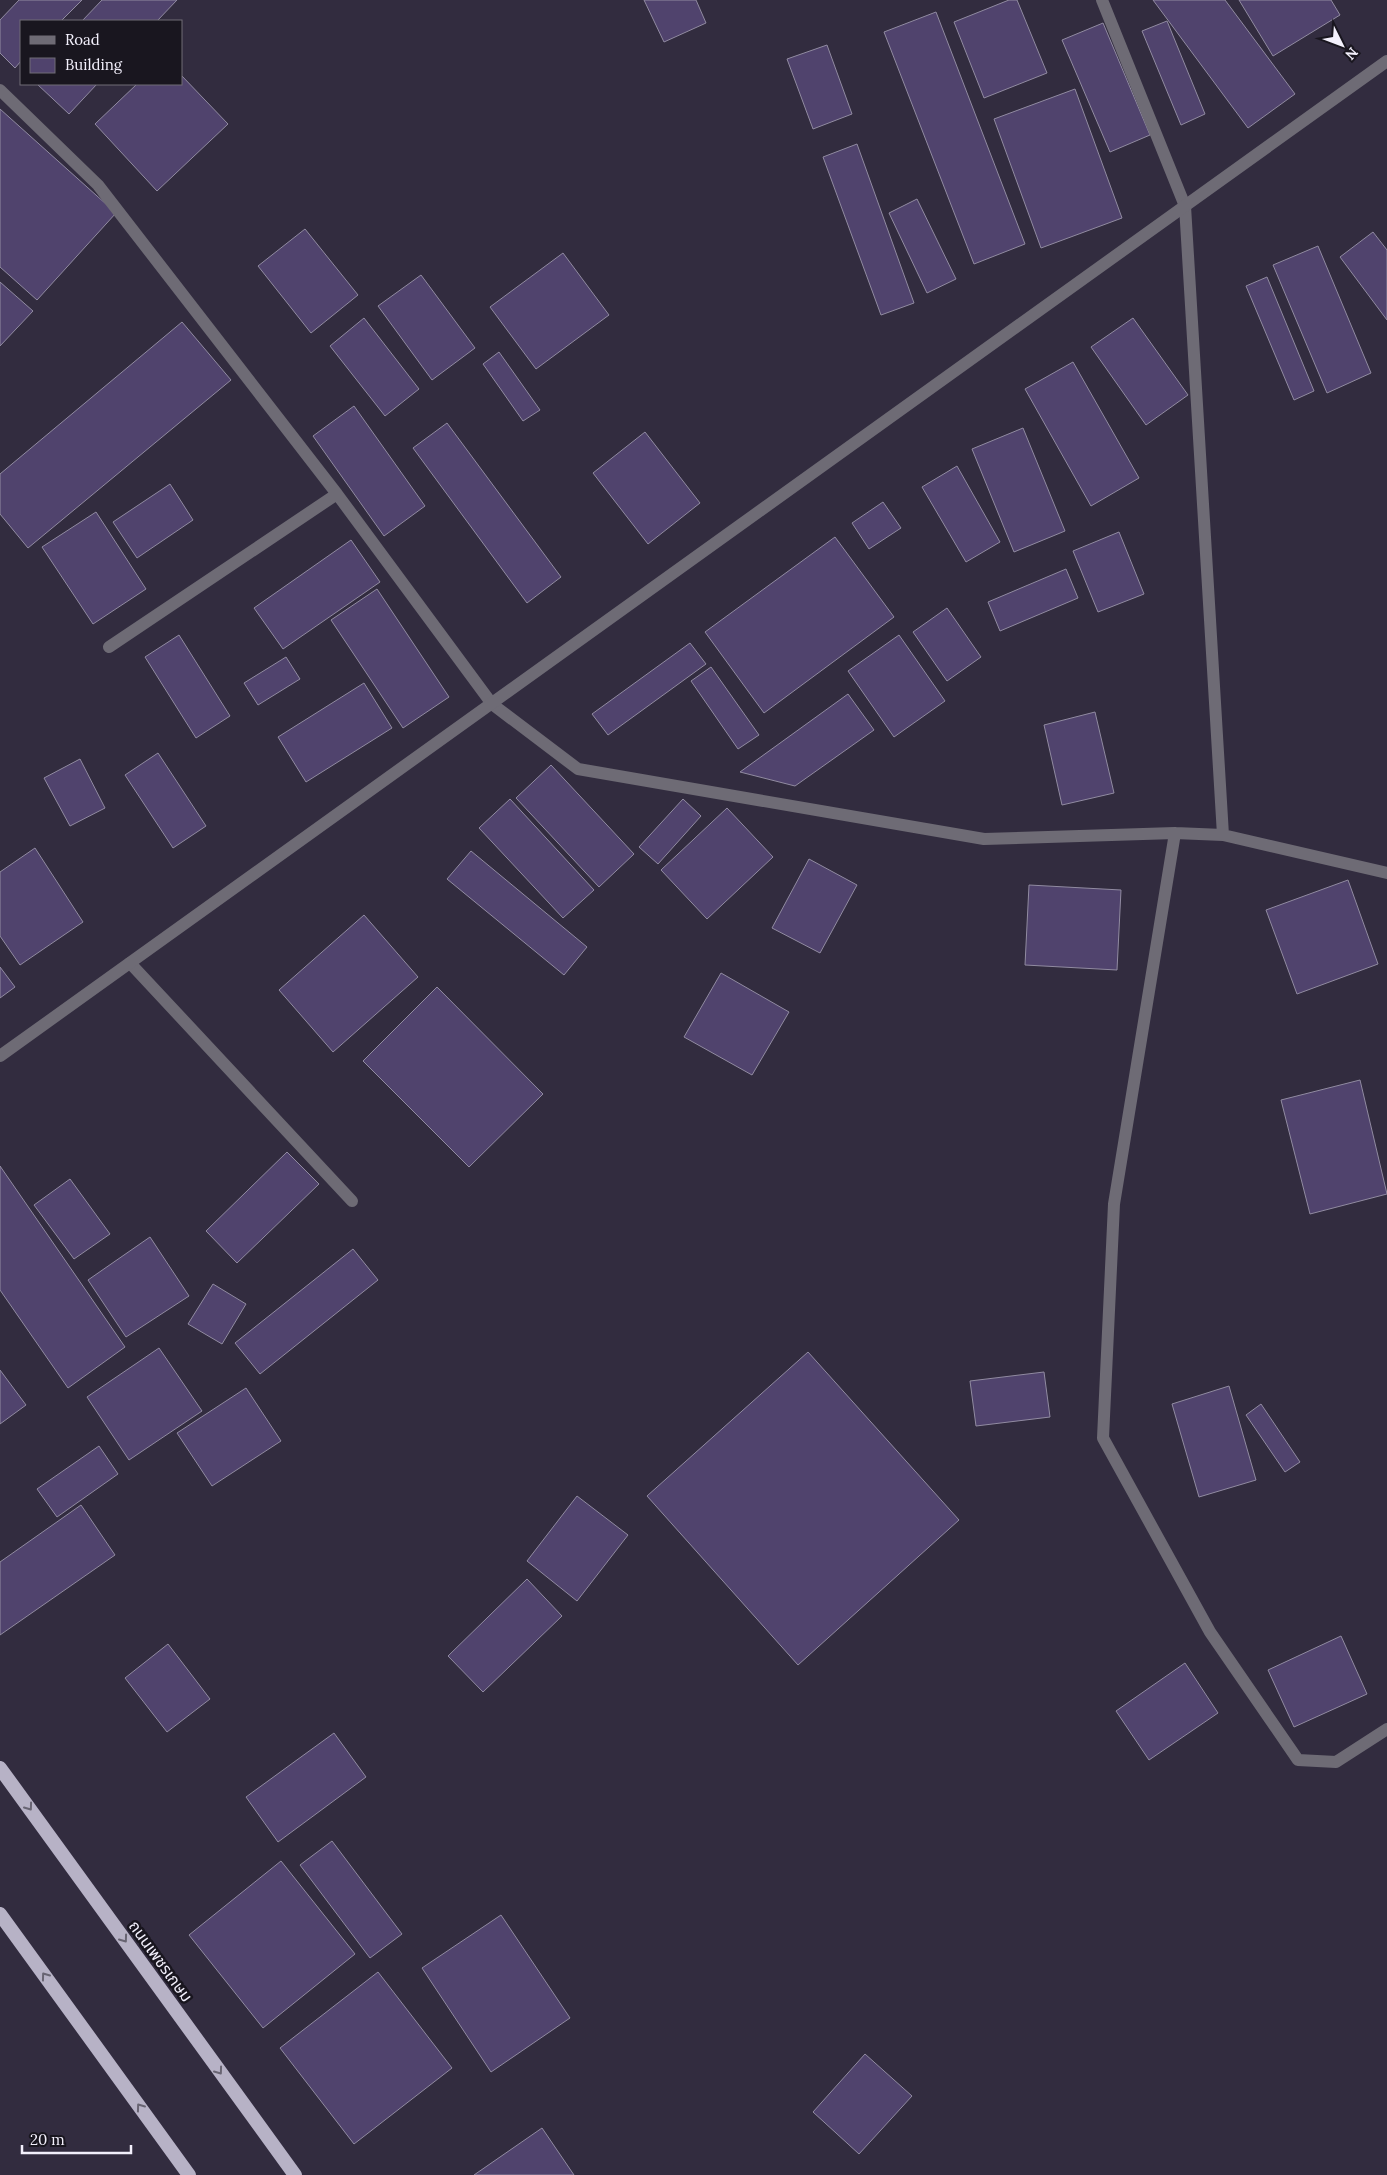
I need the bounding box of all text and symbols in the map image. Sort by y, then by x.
legend [20,20,182,85]
north arrow [1317,20,1367,70]
text: Road [65,30,100,49]
text: N [1341,44,1362,64]
text: Building [65,55,123,74]
one-way arrow [23,1801,31,1810]
street label: ถนนเพชรเกษม [125,1916,197,2006]
one-way arrow [118,1933,127,1943]
one-way arrow [42,1972,51,1982]
one-way arrow [213,2065,222,2075]
one-way arrow [137,2103,146,2113]
scale bar [22,2122,131,2154]
text: 20 m [30,2130,65,2149]

